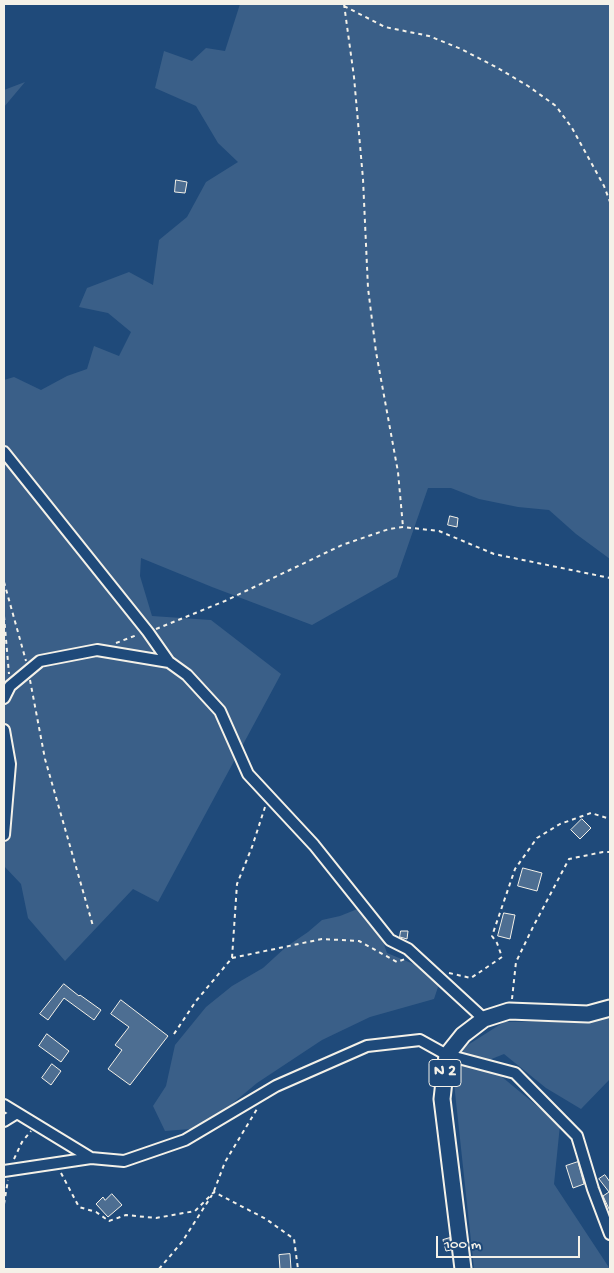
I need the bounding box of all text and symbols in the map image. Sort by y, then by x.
road number: N 2 [429,1060,461,1086]
scale bar [439,1226,583,1258]
text: 100 m [444,1236,481,1254]

